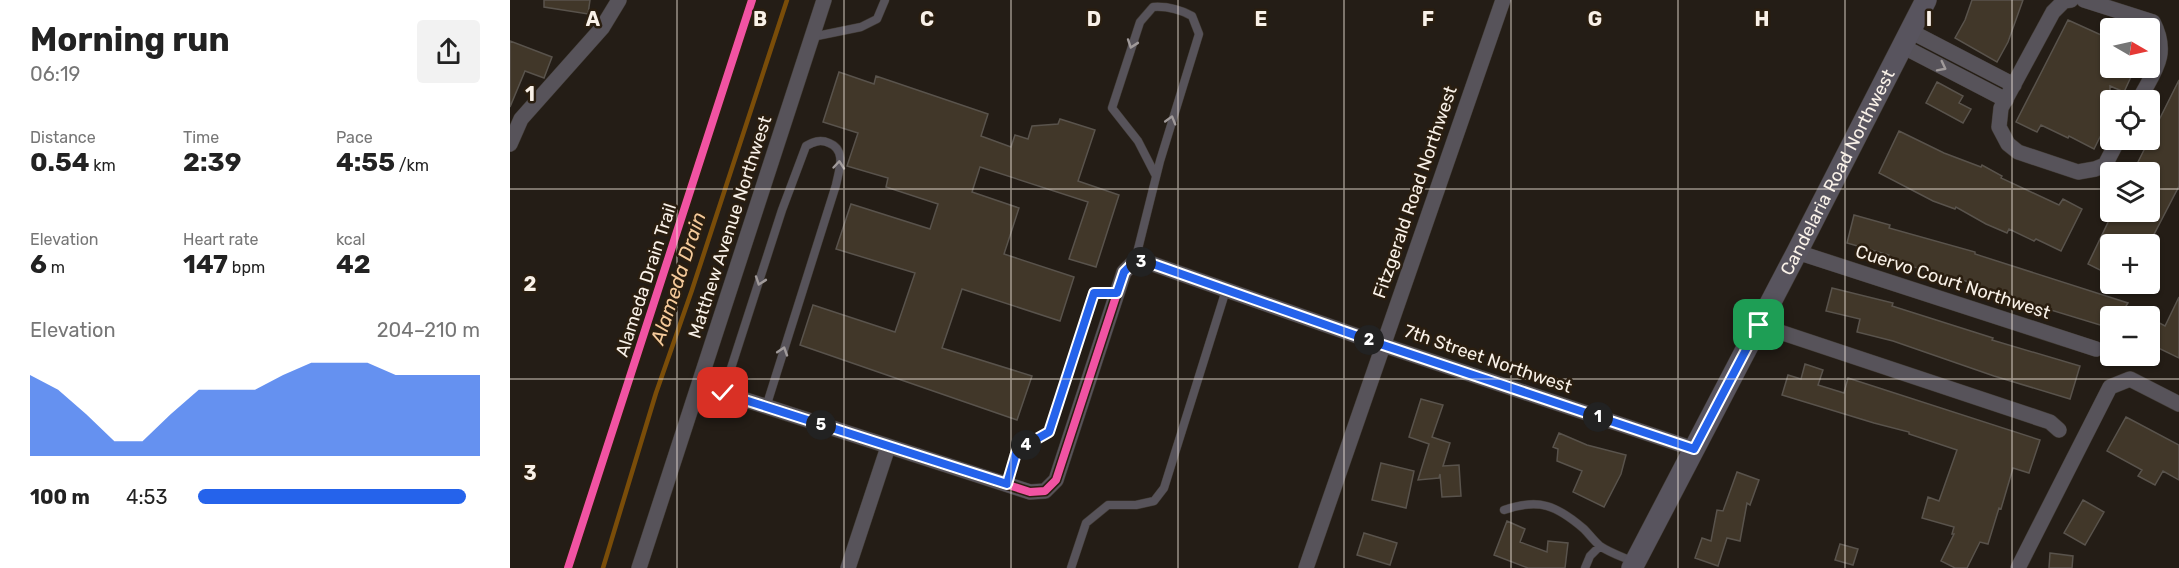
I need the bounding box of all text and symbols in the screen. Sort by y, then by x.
text: A [586,7,601,31]
text: B [753,7,767,31]
text: C [920,7,934,31]
text: D [1087,7,1101,31]
text: E [1255,7,1267,31]
text: F [1422,7,1434,31]
text: G [1588,7,1602,31]
text: H [1755,7,1769,31]
text: I [1926,7,1932,31]
north arrow [2100,18,2160,78]
map controls [2100,18,2160,366]
text: Morning run [30,20,230,59]
button: share [417,20,480,83]
one-way arrow [1127,38,1140,49]
one-way arrow [1936,60,1947,71]
text: 06:19 [30,62,80,86]
street label: Candelaria Road Northwest [1776,65,1900,279]
text: 1 [525,82,535,106]
street label: Fitzgerald Road Northwest [1368,83,1462,301]
button: locate [2100,90,2160,150]
street label: Matthew Avenue Northwest [684,113,776,341]
one-way arrow [1164,115,1176,126]
text: Distance [30,128,96,147]
text: Time [183,128,219,147]
text: Pace [336,128,373,147]
text: 0.54 [30,147,89,178]
text: 2:39 [183,147,241,178]
text: 4:55 [336,147,395,178]
text: km [89,156,116,175]
text: /km [395,156,429,175]
one-way arrow [832,160,845,169]
button: layers [2100,162,2160,222]
street label: Alameda Drain Trail [611,200,681,360]
water label: Alameda Drain [645,209,711,348]
text: Elevation [30,230,99,249]
text: Heart rate [183,230,258,249]
text: kcal [336,230,365,249]
button: + [2100,234,2160,294]
street label: Cuervo Court Northwest [1853,240,2053,324]
pin: 3 [1126,247,1156,277]
text: 6 [30,249,47,280]
text: 147 [183,249,228,280]
text: 42 [336,249,371,280]
text: 3 [1136,252,1146,271]
text: m [47,258,65,277]
text: bpm [228,258,265,277]
text: 2 [524,272,537,296]
one-way arrow [754,275,767,286]
pin [1733,299,1784,350]
button: − [2100,306,2160,366]
icon: arrive [1742,308,1775,341]
text: Elevation [30,318,116,342]
text: 204–210 m [377,318,480,342]
street label: 7th Street Northwest [1401,320,1575,398]
pin: 2 [1354,325,1384,355]
text: 2 [1364,330,1374,349]
one-way arrow [776,346,789,357]
pin [697,367,748,418]
icon: check [706,376,739,409]
pin: 1 [1583,402,1613,432]
text: 1 [1594,407,1602,426]
pin: 5 [806,410,836,440]
text: 5 [816,415,826,434]
pin: 4 [1011,430,1041,460]
text: 4 [1021,435,1031,454]
text: 3 [523,461,537,485]
text: 100 m [30,485,90,509]
text: 4:53 [126,485,167,509]

